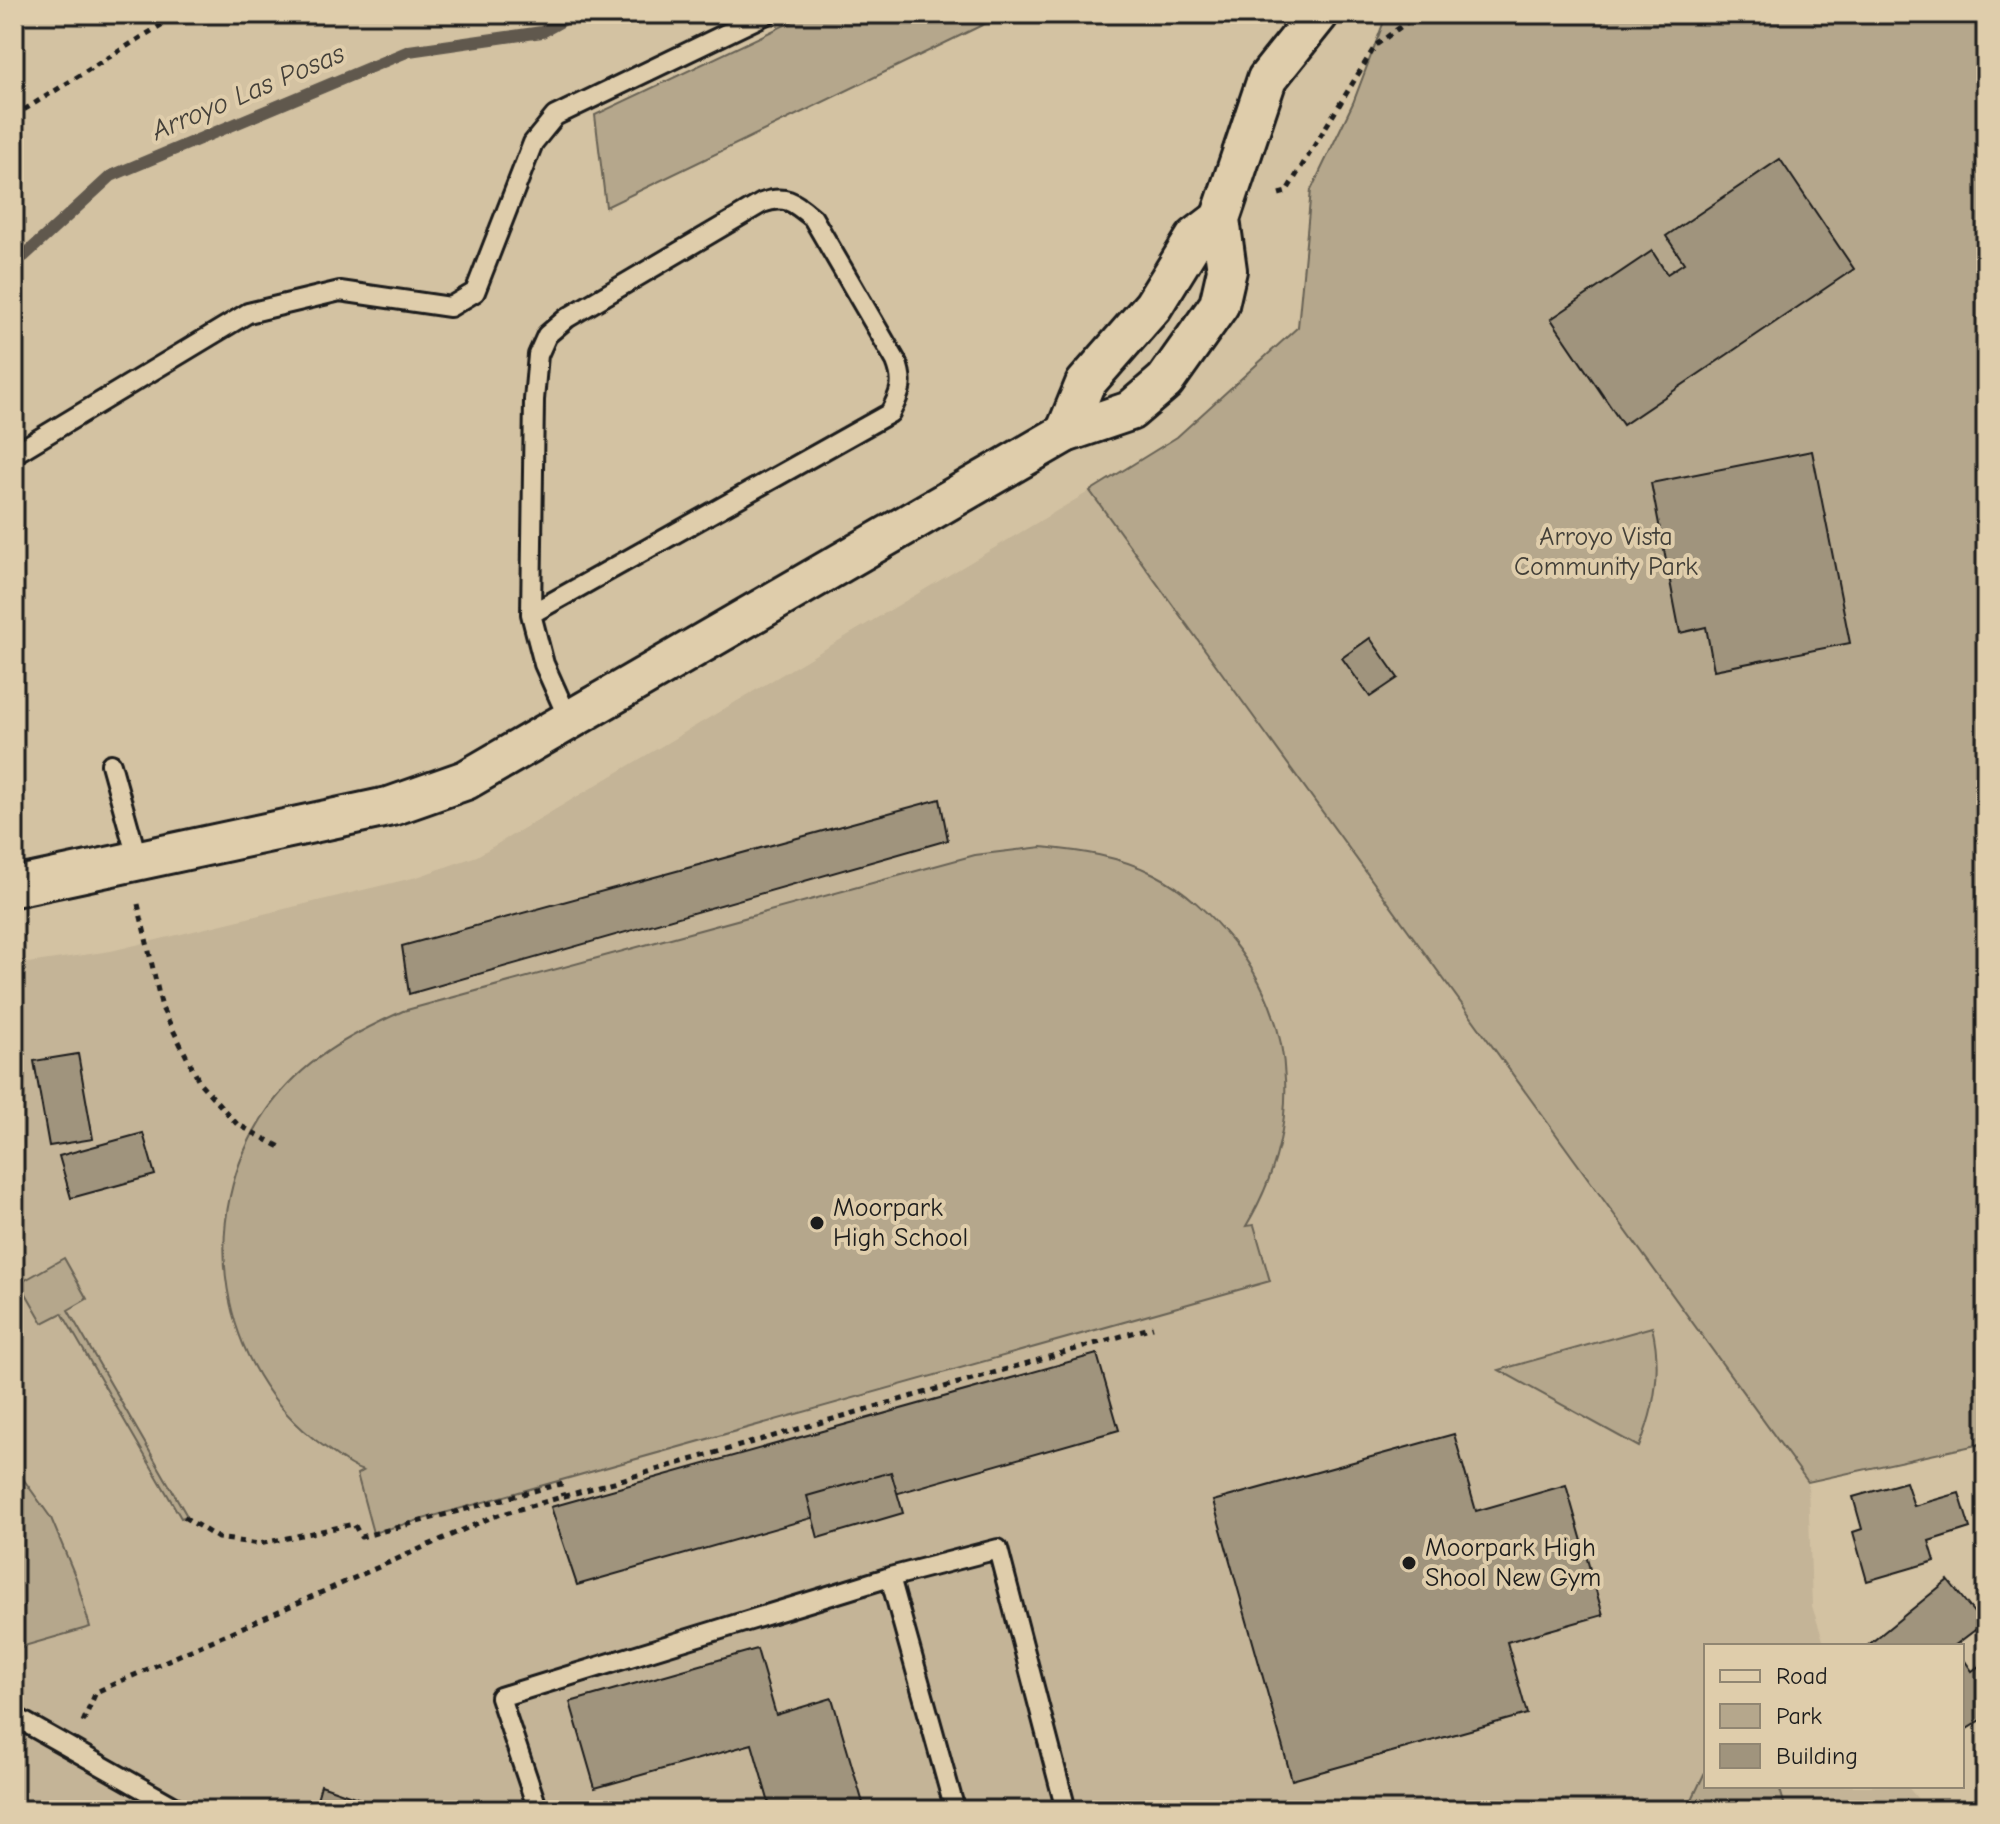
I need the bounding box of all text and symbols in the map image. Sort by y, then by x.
water label: Arroyo Las Posas [146,37,350,147]
park label: Arroyo Vista Community Park [1514,522,1698,582]
place label: Moorpark High School [833,1193,968,1253]
marker: Moorpark High School [808,1214,826,1232]
place label: Moorpark High Shool New Gym [1425,1533,1601,1593]
marker: Moorpark High Shool New Gym [1400,1554,1418,1572]
legend [1704,1644,1964,1788]
text: Road [1776,1662,1828,1690]
text: Park [1776,1702,1822,1730]
text: Building [1776,1742,1858,1770]

